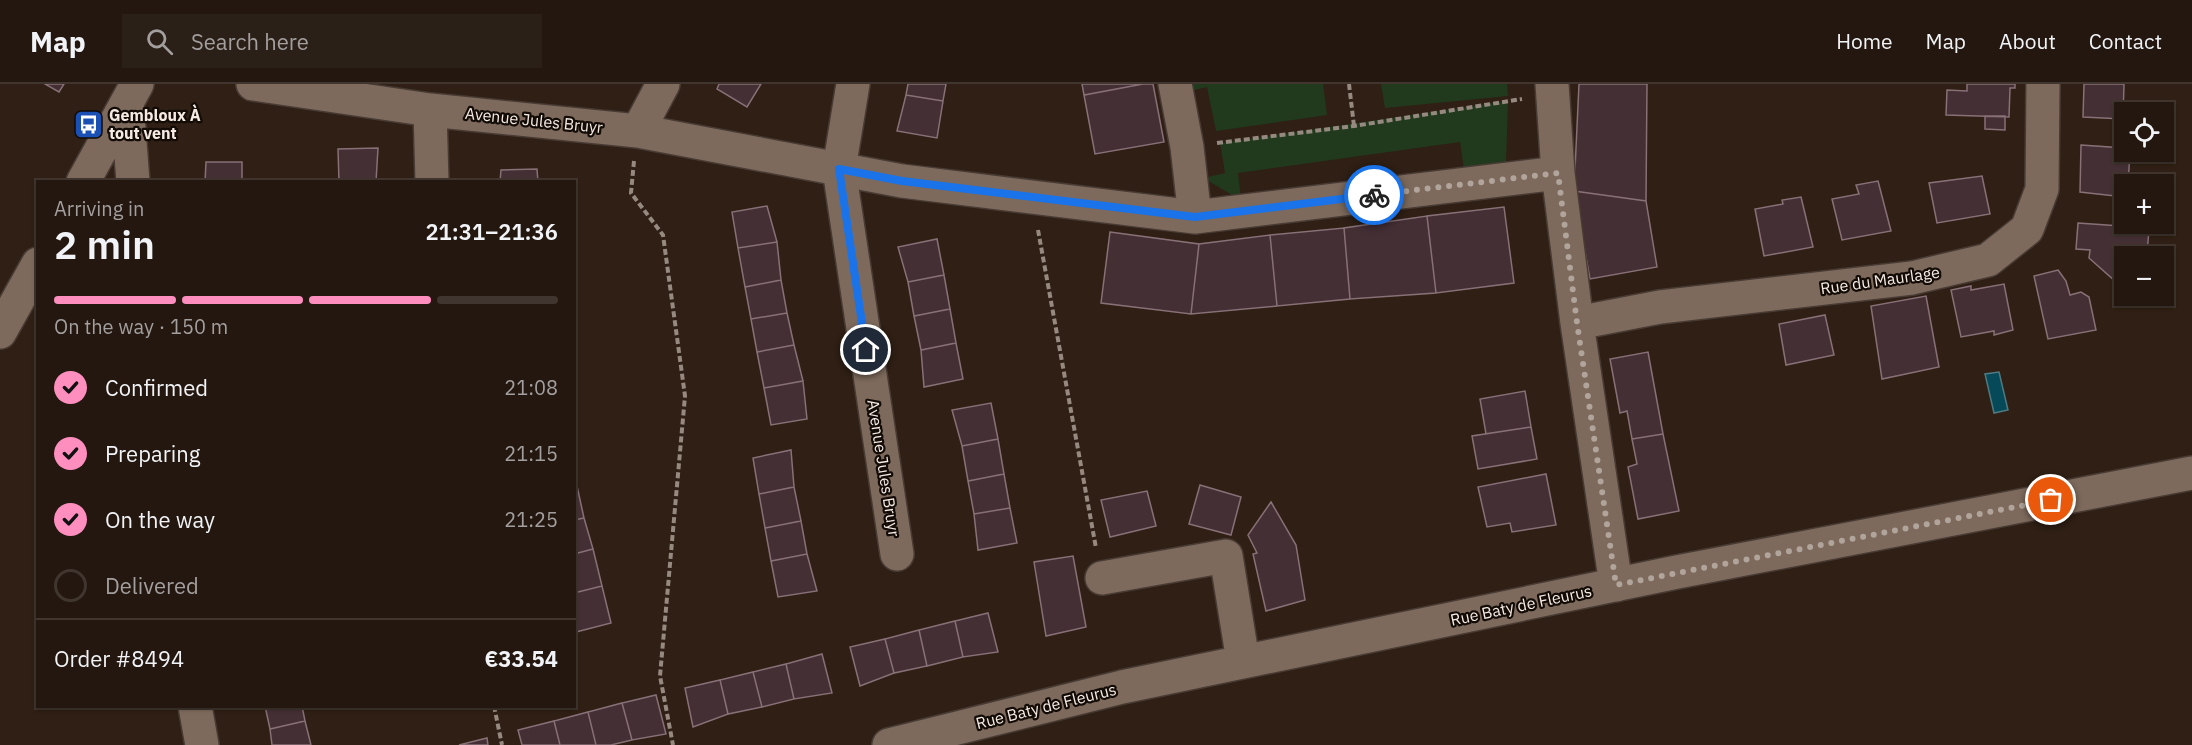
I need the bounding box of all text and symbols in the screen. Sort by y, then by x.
search box [122,14,542,68]
text: Map [30,23,86,60]
icon: search [143,25,176,58]
text: Search here [191,27,309,56]
text: Home [1836,27,1893,55]
text: Map [1926,27,1966,55]
text: About [1999,27,2056,55]
text: Contact [2089,27,2162,55]
map controls [2114,102,2174,306]
button: locate [2114,102,2174,162]
street label: Avenue Jules Bruyr [464,103,604,137]
place label: Gembloux À tout vent [109,104,201,143]
bus stop icon: Gembloux À tout vent [72,108,104,140]
courier [1344,165,1404,225]
button: + [2114,174,2174,234]
icon: bike [1358,179,1391,212]
text: Arriving in [54,195,144,222]
text: 21:31–21:36 [425,217,558,246]
text: 2 min [54,219,155,270]
button: − [2114,246,2174,306]
street label: Rue du Maurlage [1819,262,1941,298]
text: On the way · 150 m [54,313,228,340]
pin [840,324,891,375]
icon: home [849,333,882,366]
icon: check [54,371,87,404]
text: Confirmed [105,373,208,402]
text: 21:08 [504,374,558,401]
street label: Avenue Jules Bruyr [863,398,905,538]
icon: check [54,437,87,470]
text: Preparing [105,439,200,468]
text: 21:15 [504,440,558,467]
pin [2025,474,2076,525]
icon: bag [2034,483,2067,516]
icon: check [54,503,87,536]
text: On the way [105,505,215,534]
text: 21:25 [504,506,558,533]
text: Delivered [105,571,199,600]
street label: Rue Baty de Fleurus [1448,580,1594,630]
text: Order #8494 [54,644,184,673]
text: €33.54 [485,644,558,673]
street label: Rue Baty de Fleurus [974,679,1118,733]

